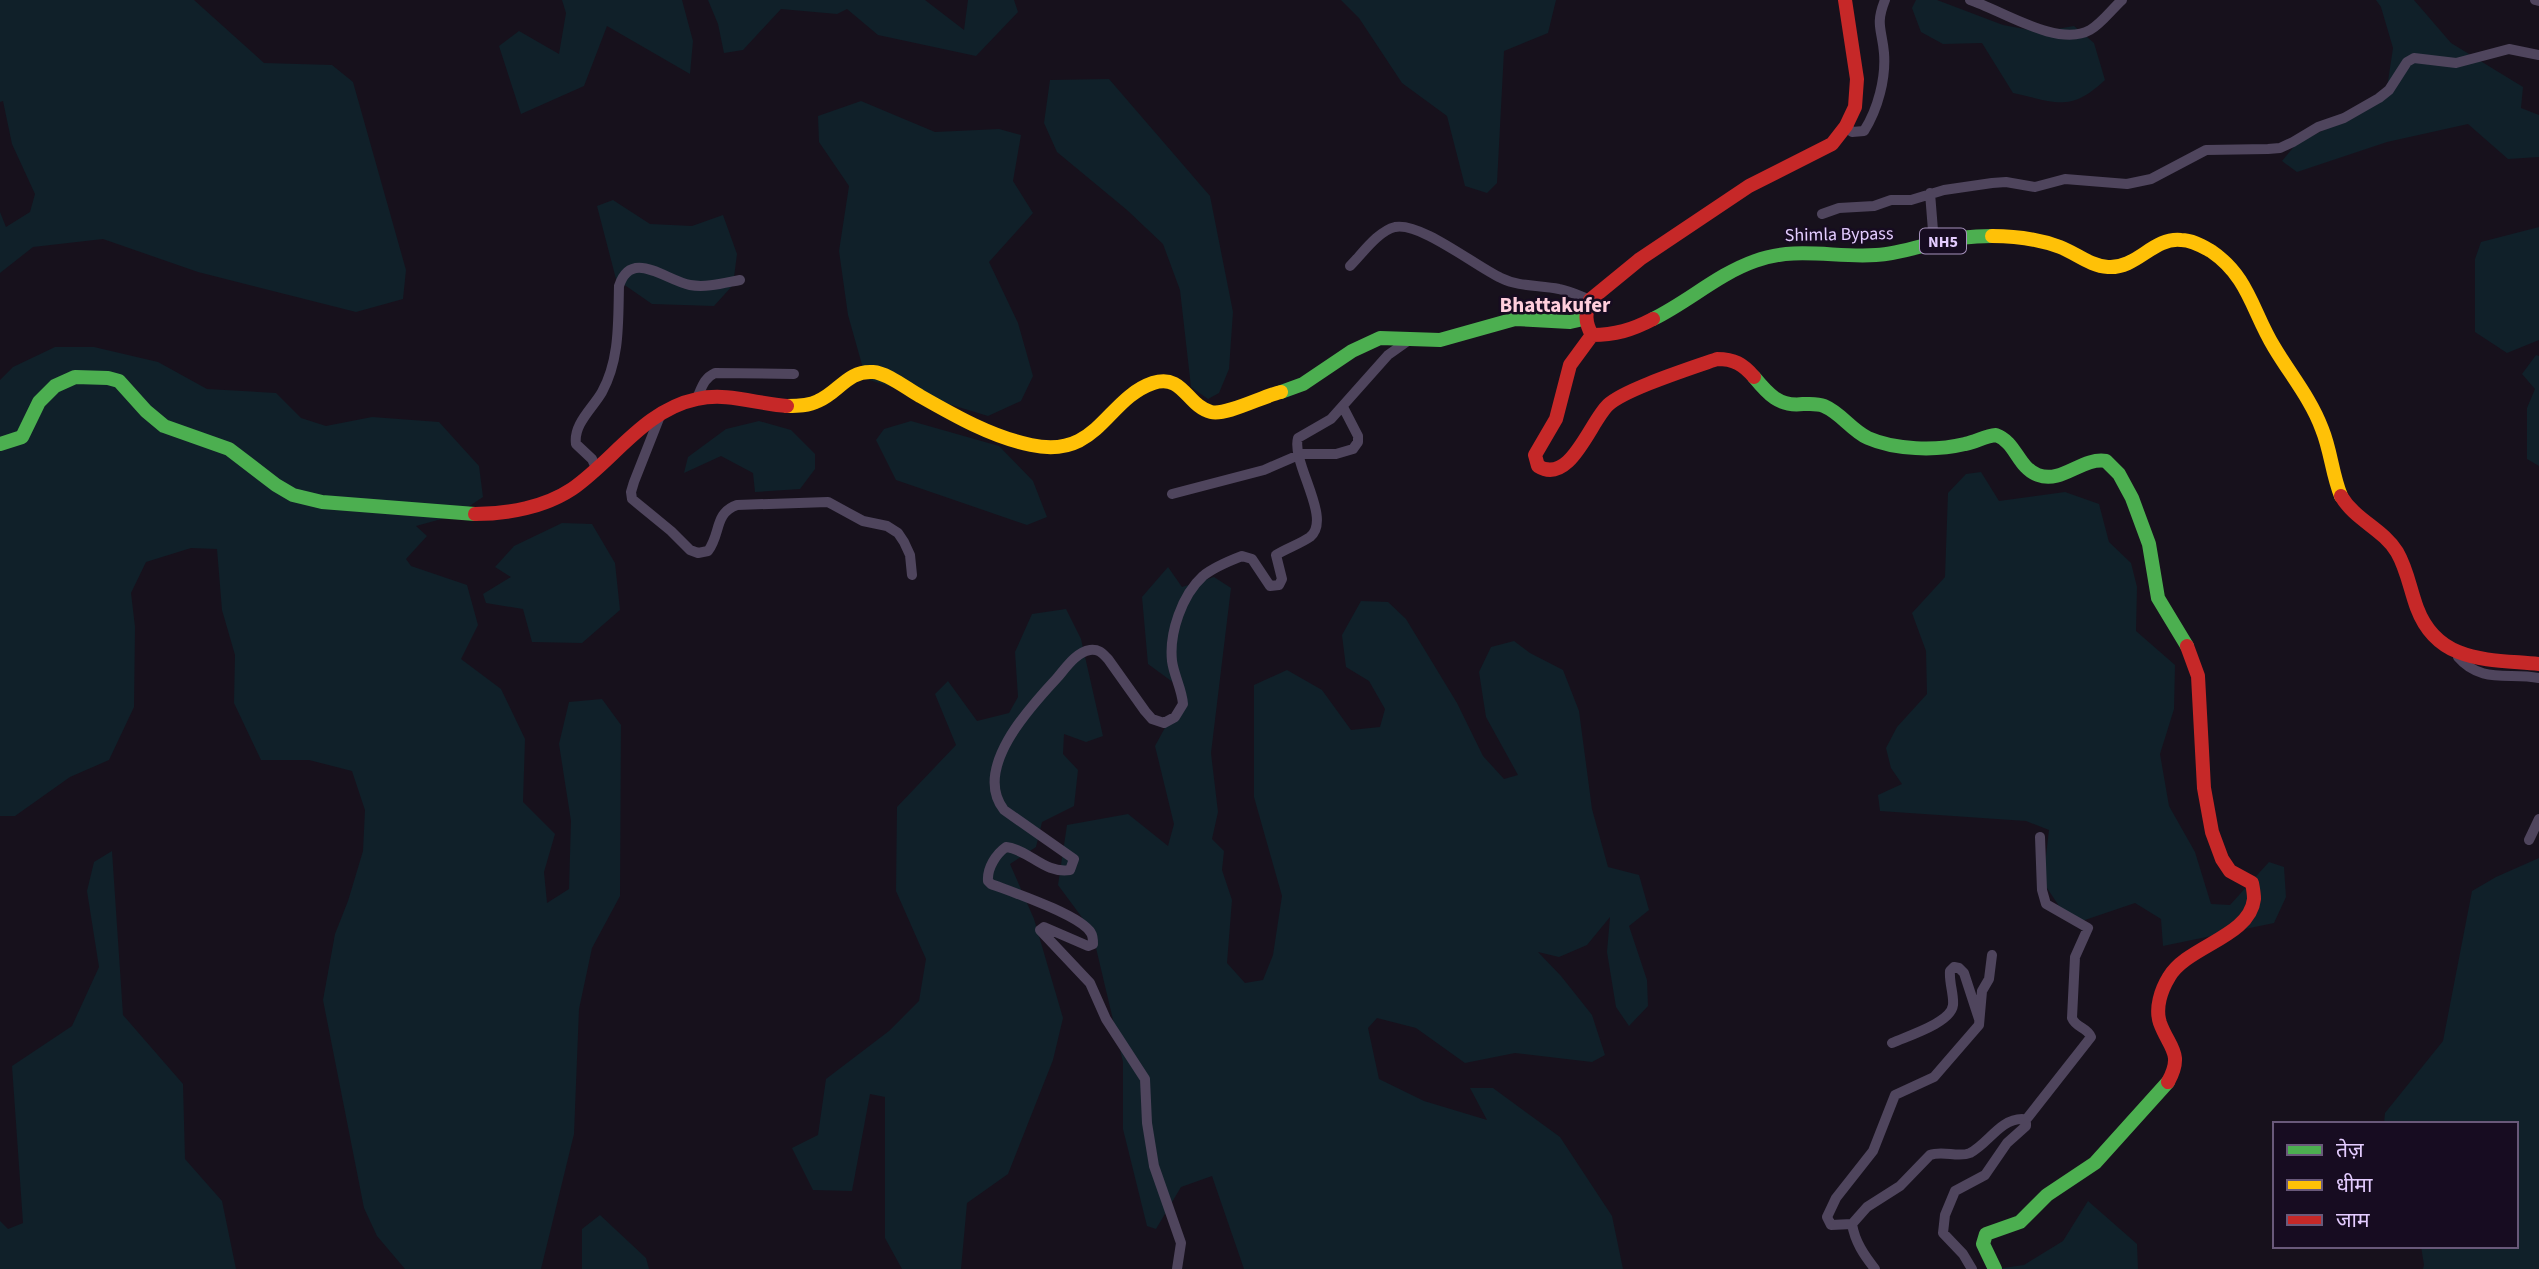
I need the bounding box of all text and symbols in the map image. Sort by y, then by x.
street label: Shimla Bypass [1784,221,1894,248]
road number: NH5 [1920,229,1966,254]
district label: Bhattakufer [1500,290,1611,320]
legend [2273,1122,2518,1248]
text: तेज़ [2336,1135,2364,1165]
text: धीमा [2336,1170,2373,1200]
text: जाम [2336,1205,2370,1235]

